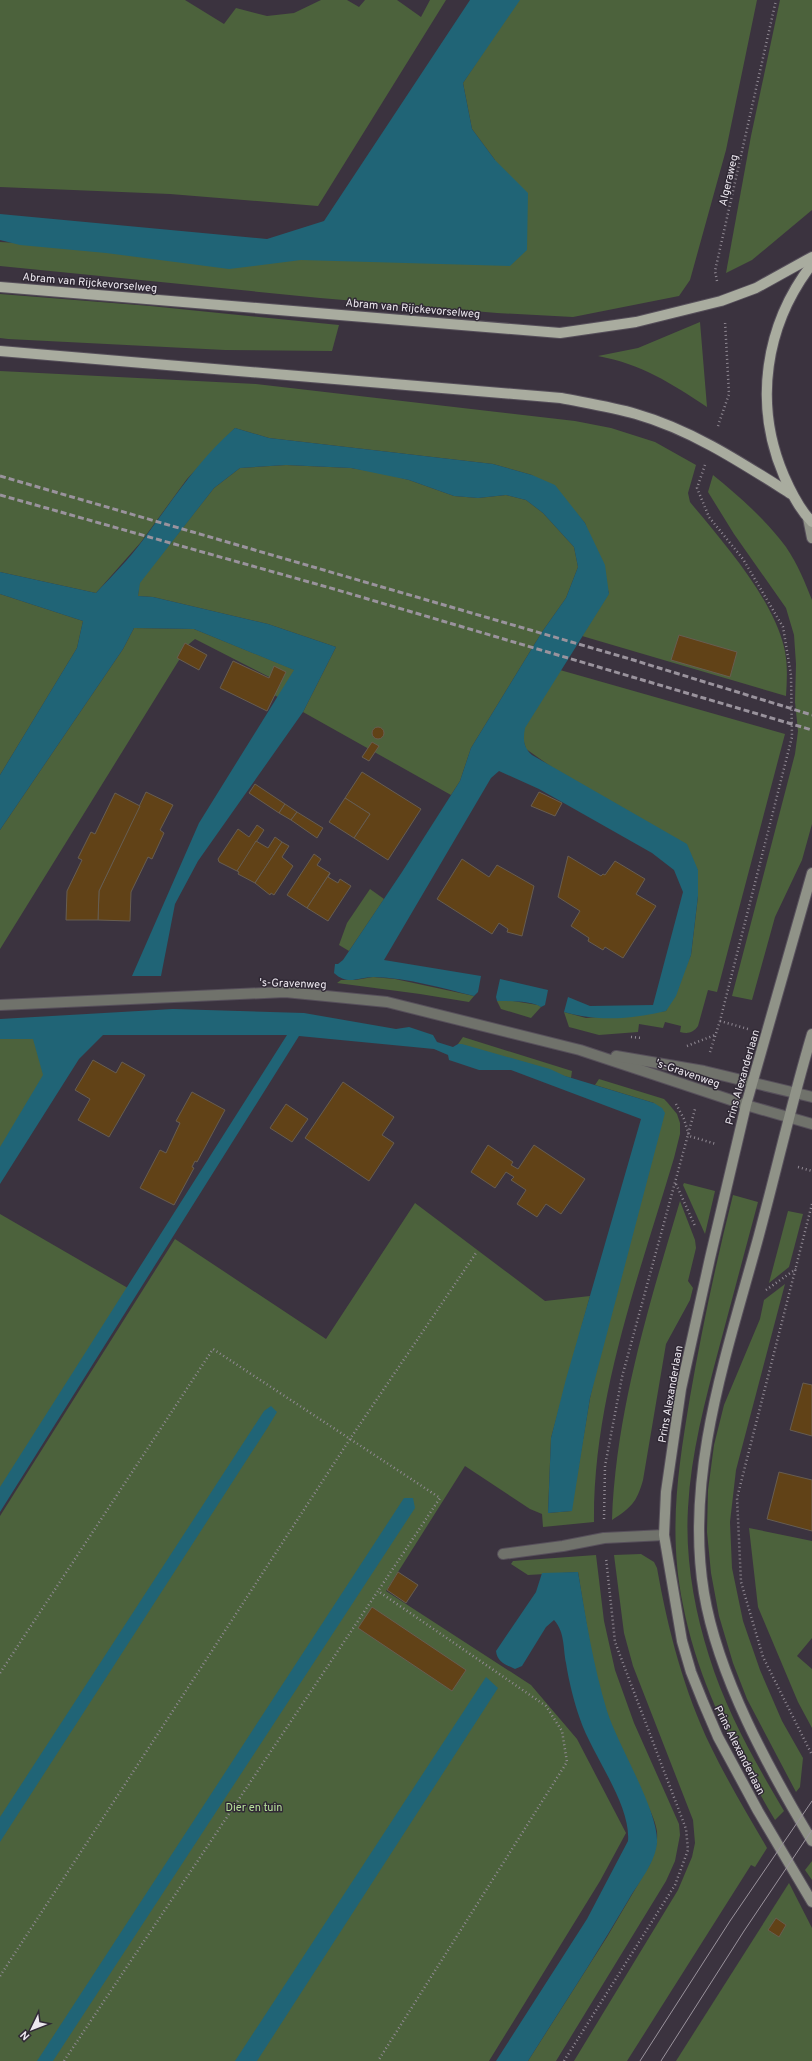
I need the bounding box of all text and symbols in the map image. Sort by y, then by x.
street label: Algeraweg [716,153,742,207]
street label: Abram van Rijckevorselweg [22,270,158,296]
street label: Abram van Rijckevorselweg [345,296,481,322]
street label: 's-Gravenweg [259,976,327,992]
street label: Prins Alexanderlaan [723,1028,763,1126]
street label: 's-Gravenweg [654,1056,722,1091]
street label: Prins Alexanderlaan [656,1345,686,1444]
street label: Prins Alexanderlaan [711,1703,768,1797]
park label: Dier en tuin [225,1801,283,1815]
north arrow [12,2009,52,2049]
text: N [18,2027,33,2043]

